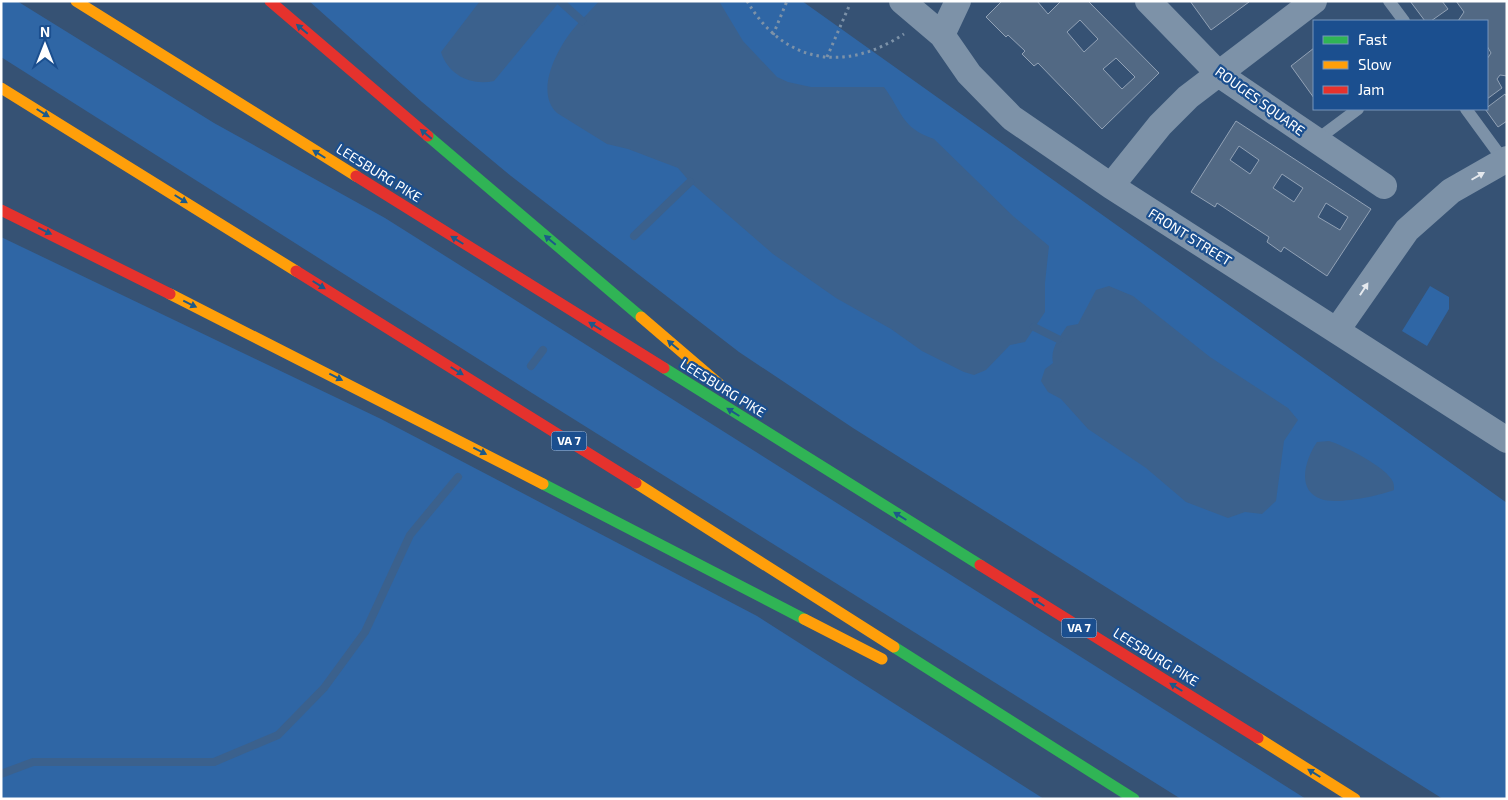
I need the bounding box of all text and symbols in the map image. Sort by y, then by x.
north arrow [20,20,70,70]
legend [1313,20,1488,110]
text: N [40,23,50,40]
one-way arrow [297,23,309,35]
text: Fast [1358,30,1388,48]
text: Slow [1358,55,1392,73]
street label: ROUGES SQUARE [1212,62,1309,139]
text: Jam [1358,80,1384,98]
one-way arrow [36,109,49,118]
one-way arrow [420,129,433,140]
street label: LEESBURG PIKE [334,140,425,206]
one-way arrow [313,149,326,158]
one-way arrow [1471,171,1484,180]
one-way arrow [174,194,187,204]
street label: FRONT STREET [1146,204,1235,269]
one-way arrow [38,228,52,236]
one-way arrow [544,234,556,246]
one-way arrow [450,235,464,244]
one-way arrow [312,280,325,289]
one-way arrow [1359,282,1369,296]
one-way arrow [183,300,198,308]
one-way arrow [588,321,601,330]
one-way arrow [667,340,680,351]
street label: LEESBURG PIKE [678,355,769,421]
one-way arrow [450,366,463,375]
one-way arrow [328,373,343,381]
one-way arrow [726,407,739,417]
road number: VA 7 [552,432,586,451]
one-way arrow [473,447,487,455]
one-way arrow [893,511,906,521]
one-way arrow [1031,597,1044,606]
road number: VA 7 [1062,618,1096,638]
street label: LEESBURG PIKE [1111,624,1202,690]
one-way arrow [1169,683,1182,692]
one-way arrow [1307,768,1320,778]

